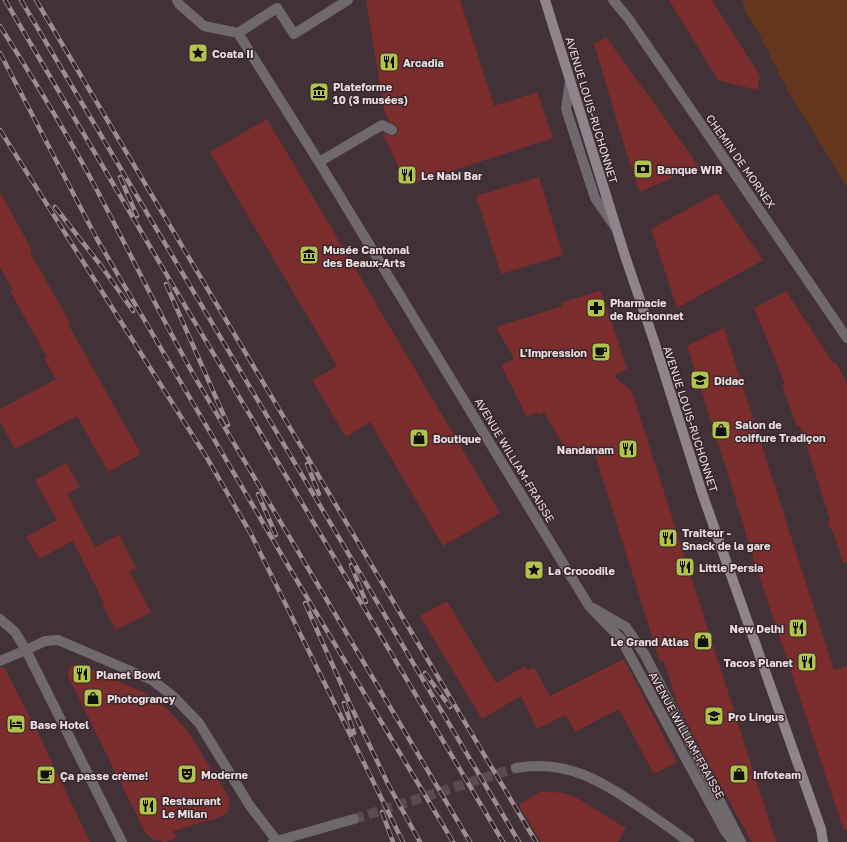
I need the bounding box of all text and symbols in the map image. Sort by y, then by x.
street label: AVENUE LOUIS-RUCHONNET [563,35,621,185]
place icon: Coata II [187,42,209,64]
place label: Coata II [212,47,254,60]
restaurant icon: Arcadia [378,51,400,73]
place label: Arcadia [403,56,444,69]
place label: Plateforme 10 (3 musées) [333,80,408,106]
museum icon: Plateforme 10 (3 musées) [308,81,330,103]
street label: CHEMIN DE MORNEX [704,112,778,210]
bank icon: Banque WIR [632,158,654,180]
place label: Banque WIR [657,163,723,176]
restaurant icon: Le Nabi Bar [396,164,418,186]
place label: Le Nabi Bar [421,169,483,182]
place label: Musée Cantonal des Beaux-Arts [323,243,410,269]
museum icon: Musée Cantonal des Beaux-Arts [298,244,320,266]
place label: Pharmacie de Ruchonnet [610,296,684,322]
pharmacy icon: Pharmacie de Ruchonnet [585,297,607,319]
cafe icon: L'Impression [590,341,612,363]
street label: AVENUE LOUIS-RUCHONNET [661,344,721,494]
place label: L'Impression [520,346,587,359]
school or university icon: Didac [689,369,711,391]
place label: Didac [714,374,745,387]
street label: AVENUE WILLIAM-FRAISSE [473,395,558,525]
place label: Salon de coiffure Tradiçon [735,418,826,444]
shop icon: Salon de coiffure Tradiçon [710,419,732,441]
shop icon: Boutique [408,427,430,449]
place label: Boutique [433,432,482,445]
restaurant icon: Nandanam [617,438,639,460]
place label: Nandanam [557,443,614,456]
place label: Traiteur - Snack de la gare [682,526,771,552]
restaurant icon: Traiteur - Snack de la gare [657,527,679,549]
restaurant icon: Little Persia [674,556,696,578]
place icon: La Crocodile [523,559,545,581]
place label: Little Persia [699,561,763,574]
place label: La Crocodile [548,564,615,577]
restaurant icon: New Delhi [787,617,809,639]
place label: New Delhi [730,622,784,635]
shop icon: Le Grand Atlas [692,630,714,652]
place label: Le Grand Atlas [611,635,689,648]
restaurant icon: Tacos Planet [796,651,818,673]
place label: Tacos Planet [724,656,794,669]
restaurant icon: Planet Bowl [71,663,93,685]
place label: Planet Bowl [96,668,161,681]
street label: AVENUE WILLIAM-FRAISSE [647,669,727,801]
shop icon: Photograncy [82,687,104,709]
place label: Photograncy [107,692,176,705]
school or university icon: Pro Lingus [703,705,725,727]
place label: Pro Lingus [728,710,784,723]
hotel icon: Base Hotel [5,713,27,735]
place label: Base Hotel [30,718,89,731]
theatre icon: Moderne [176,763,198,785]
shop icon: Infoteam [728,763,750,785]
cafe icon: Ça passe crème! [35,764,57,786]
place label: Moderne [201,768,249,781]
place label: Infoteam [753,768,801,781]
place label: Ça passe crème! [60,769,148,782]
place label: Restaurant Le Milan [162,794,222,820]
restaurant icon: Restaurant Le Milan [137,795,159,817]

